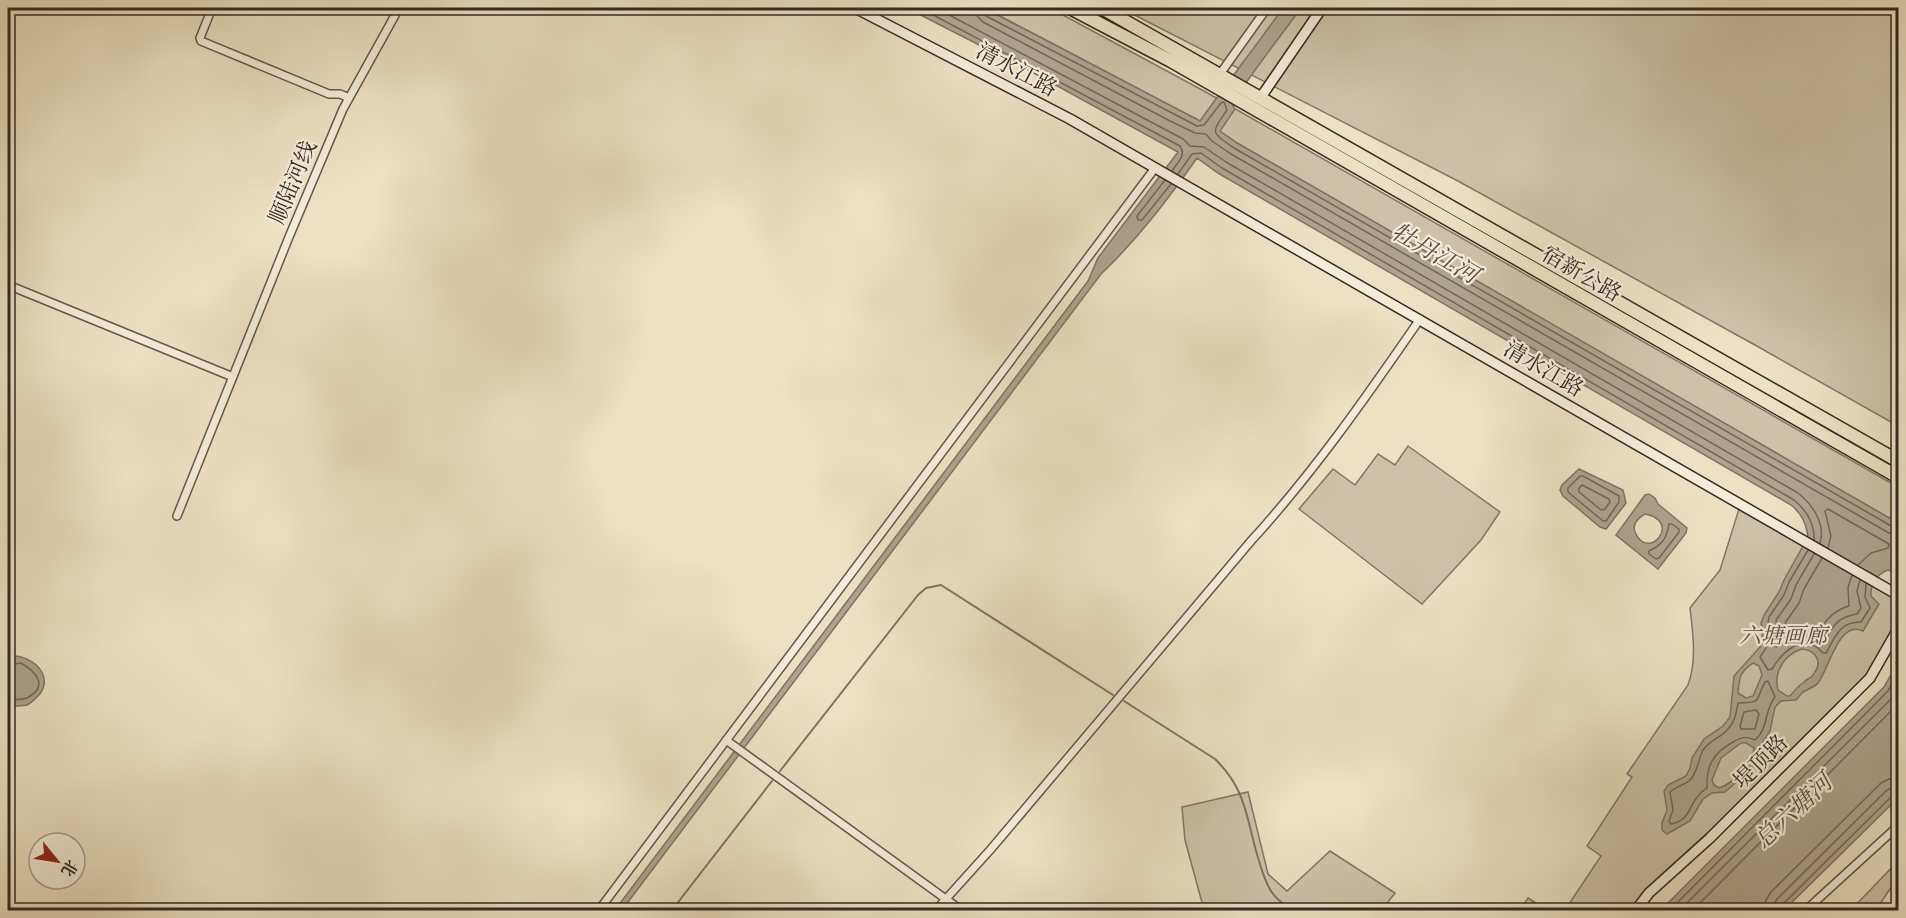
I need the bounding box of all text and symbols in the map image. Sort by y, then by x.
street label: 清水江路 [971,36,1062,104]
street label: 顺陆河线 [262,136,324,229]
water label: 牡丹江河 [1385,215,1488,293]
street label: 宿新公路 [1536,239,1627,309]
street label: 清水江路 [1498,334,1589,404]
park label: 六塘画廊 [1739,621,1830,651]
street label: 堤顶路 [1727,728,1795,796]
water label: 总六塘河 [1747,764,1842,855]
north arrow [27,831,87,891]
text: 北 [56,856,83,880]

